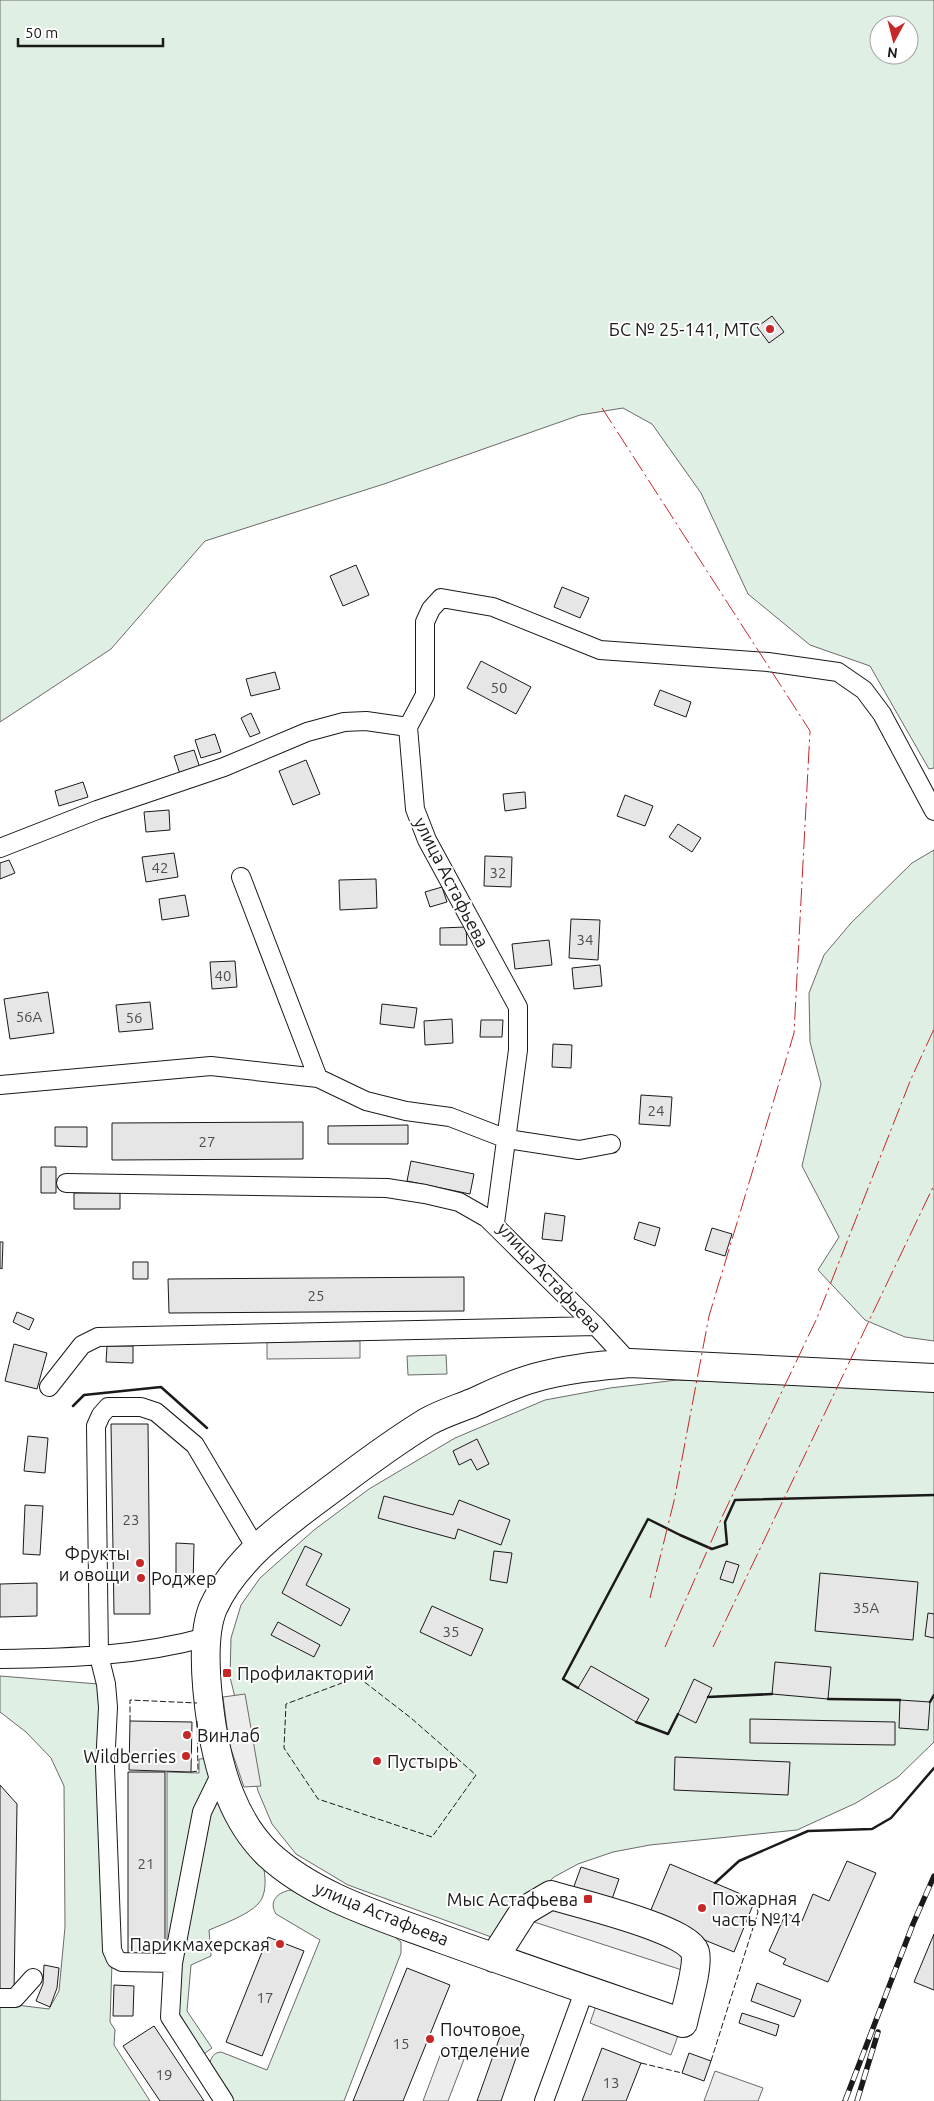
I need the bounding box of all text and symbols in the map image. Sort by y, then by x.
scale bar [18,15,162,47]
north arrow [869,15,919,65]
text: 50 m [25,24,58,41]
text: N [886,44,899,61]
place label: БС № 25-141, МТС [609,319,760,339]
marker: БС № 25-141, МТС [764,323,776,335]
house number: 50 [491,679,507,696]
street label: улица Астафьева [411,814,493,950]
house number: 42 [152,859,168,876]
house number: 32 [490,864,506,881]
house number: 34 [577,931,593,948]
house number: 40 [215,967,231,984]
house number: 56А [16,1008,43,1025]
house number: 56 [126,1009,142,1026]
house number: 24 [648,1102,664,1119]
house number: 27 [199,1133,215,1150]
street label: улица Астафьева [494,1218,606,1336]
house number: 25 [308,1287,324,1304]
house number: 23 [123,1511,139,1528]
place label: Фрукты и овощи [59,1543,130,1584]
marker: Фрукты и овощи [134,1557,146,1569]
place label: Роджер [151,1568,217,1588]
marker: Роджер [135,1572,147,1584]
house number: 35А [853,1599,880,1616]
house number: 35 [443,1623,459,1640]
place label: Профилакторий [237,1663,374,1683]
marker: Профилакторий [221,1667,233,1679]
place label: Винлаб [197,1725,260,1745]
marker: Винлаб [181,1729,193,1741]
place label: Wildberries [83,1746,176,1766]
marker: Wildberries [180,1750,192,1762]
place label: Пустырь [387,1751,458,1771]
marker: Пустырь [371,1755,383,1767]
house number: 21 [138,1855,154,1872]
street label: улица Астафьева [312,1877,452,1949]
place label: Пожарная часть №14 [712,1888,801,1929]
place label: Мыс Астафьева [447,1889,578,1909]
marker: Мыс Астафьева [582,1893,594,1905]
marker: Пожарная часть №14 [696,1902,708,1914]
place label: Парикмахерская [130,1934,270,1954]
marker: Парикмахерская [274,1938,286,1950]
house number: 17 [257,1989,273,2006]
place label: Почтовое отделение [440,2019,530,2060]
marker: Почтовое отделение [424,2033,436,2045]
house number: 15 [393,2035,409,2052]
house number: 19 [156,2066,172,2083]
house number: 13 [603,2074,619,2091]

